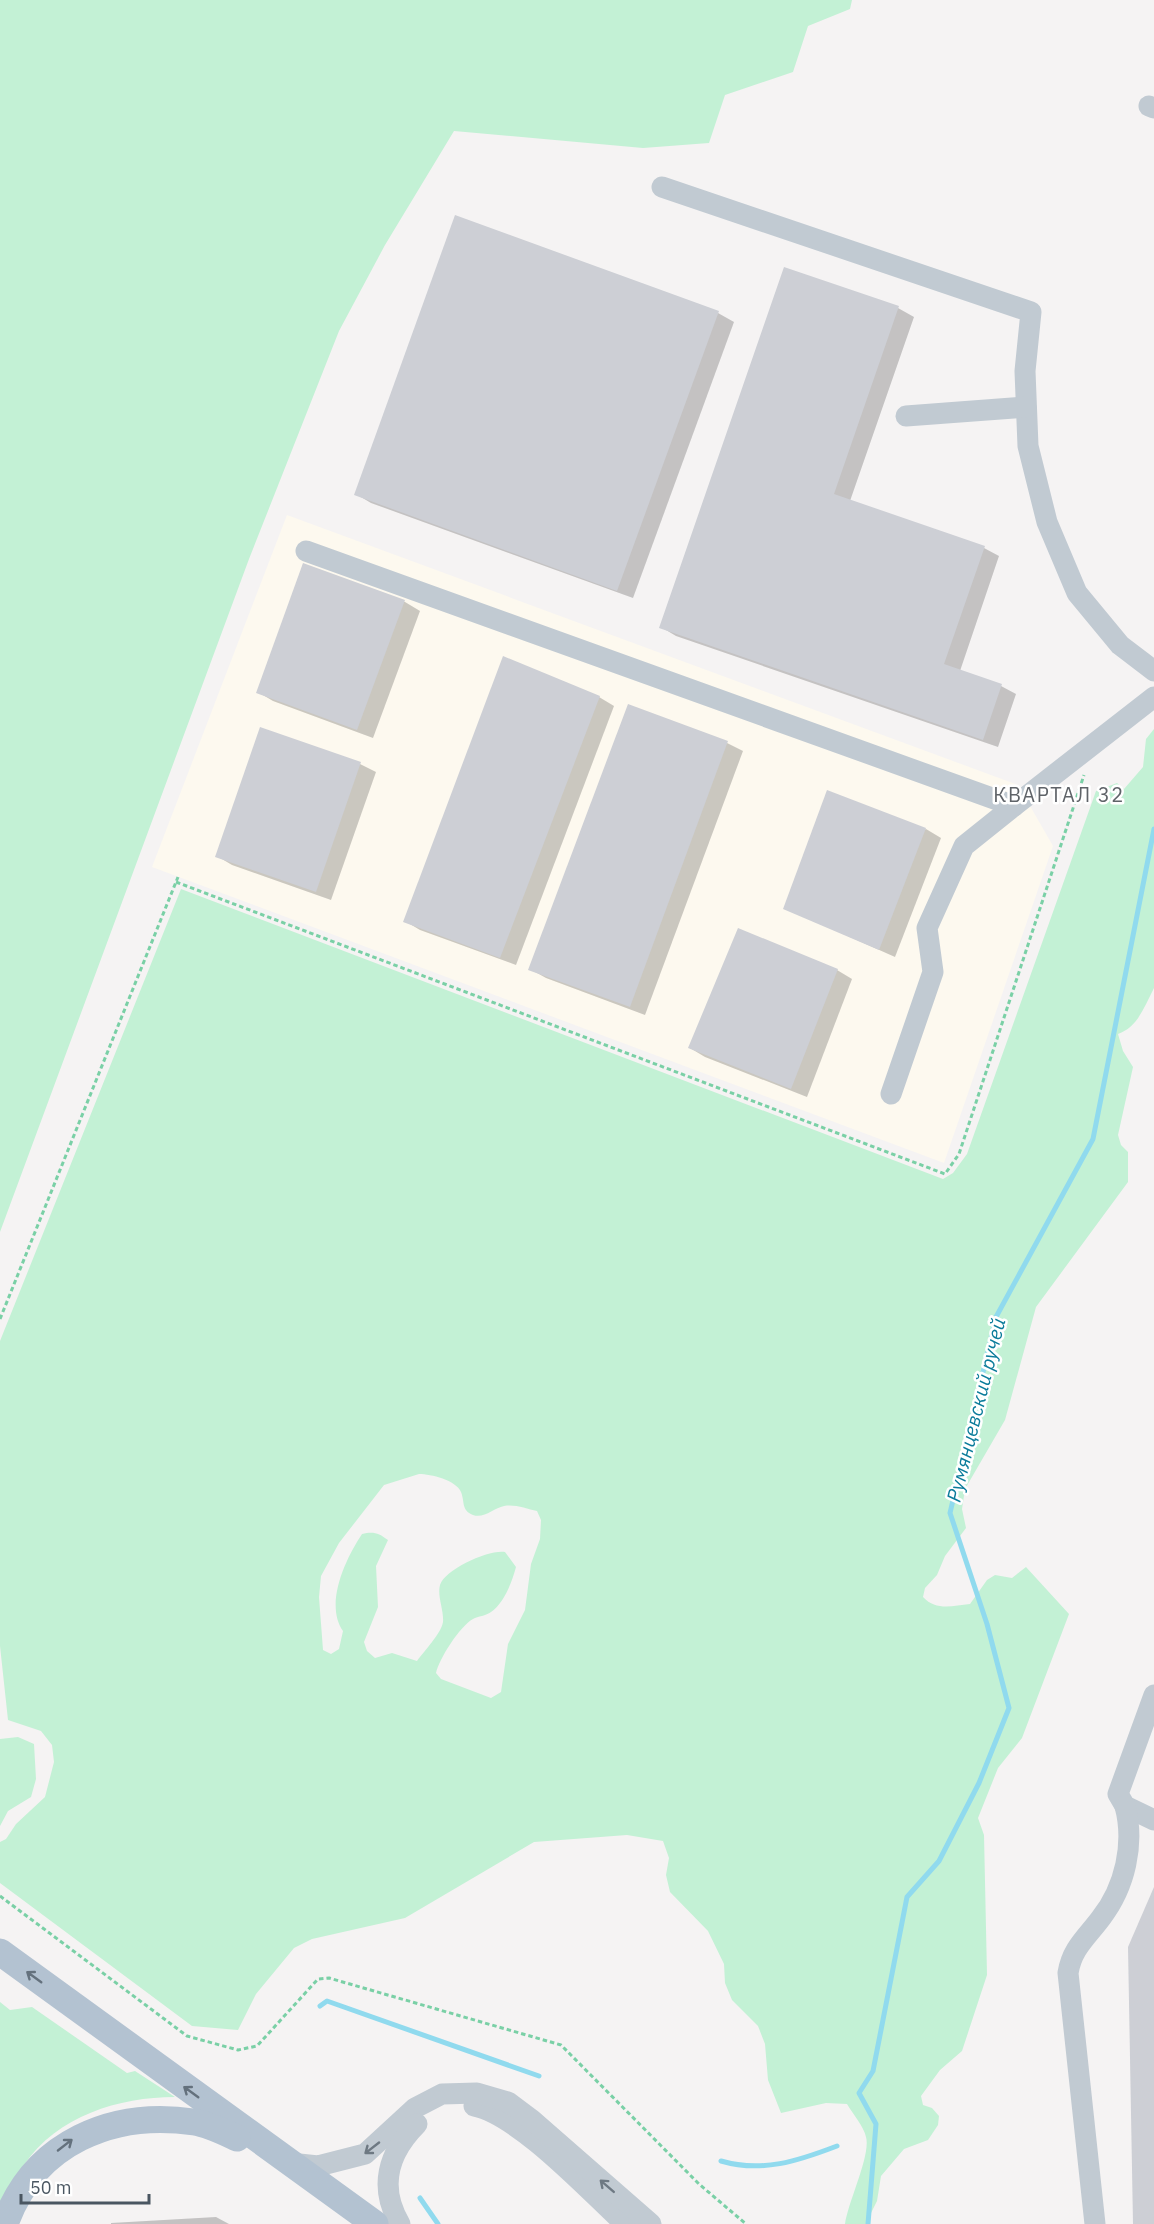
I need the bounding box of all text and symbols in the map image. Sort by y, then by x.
district label: КВАРТАЛ 32 [993,781,1125,808]
water label: Румянцевский ручей [940,1315,1011,1505]
one-way arrow [26,1971,42,1983]
one-way arrow [183,2086,199,2098]
one-way arrow [57,2139,73,2152]
one-way arrow [364,2141,380,2154]
scale bar [21,2167,148,2205]
text: 50 m [30,2176,72,2199]
one-way arrow [599,2179,615,2192]

